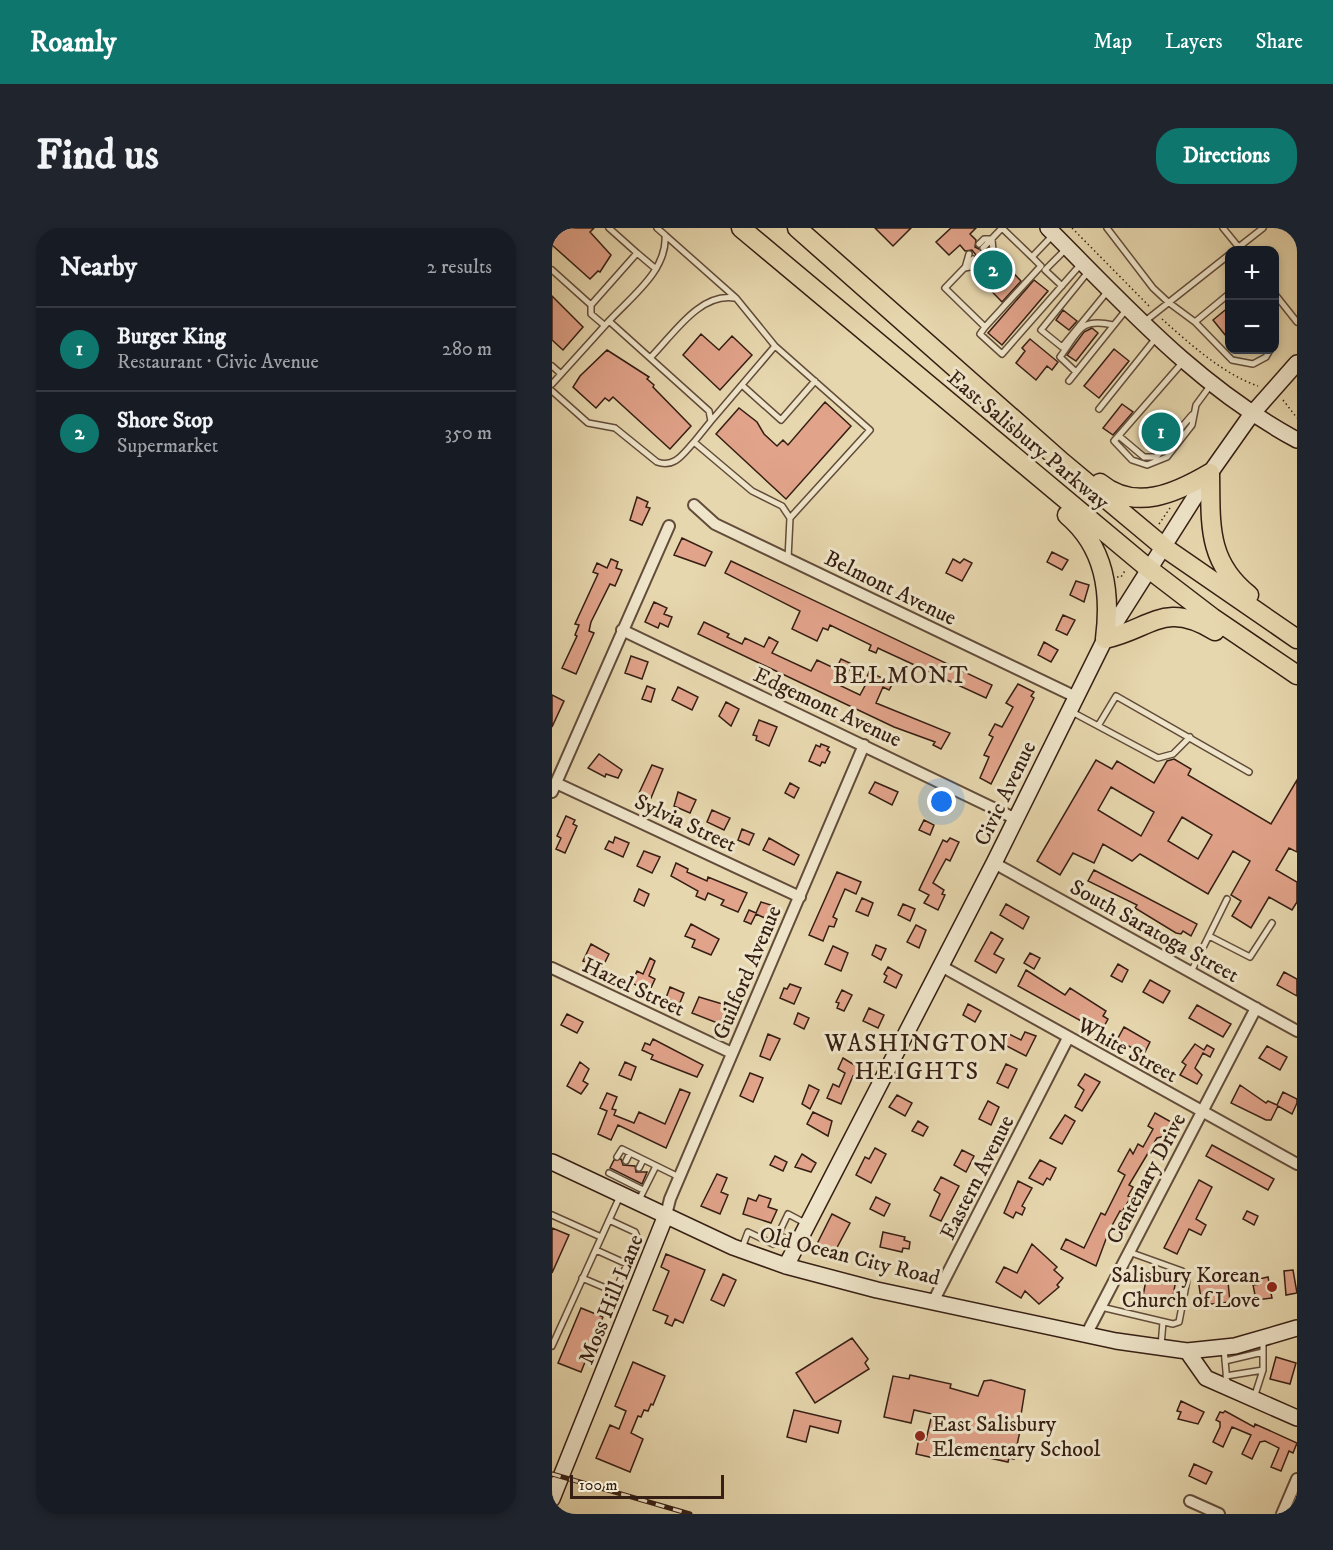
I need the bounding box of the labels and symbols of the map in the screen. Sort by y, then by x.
pin: 2 [974,248,1012,292]
street label: East Salisbury Parkway [941,364,1115,516]
pin: 1 [1142,410,1180,454]
street label: Belmont Avenue [820,545,961,632]
street label: Edgemont Avenue [749,661,906,753]
district label: BELMONT [833,661,969,691]
street label: Civic Avenue [968,737,1042,850]
your location [927,787,956,816]
street label: Sylvia Street [630,788,741,859]
street label: South Saratoga Street [1065,874,1244,989]
street label: Guilford Avenue [707,901,788,1044]
street label: Hazel Street [578,952,689,1023]
street label: White Street [1071,1011,1182,1089]
district label: WASHINGTON HEIGHTS [824,1029,1009,1087]
street label: Centenary Drive [1100,1109,1192,1249]
street label: Eastern Avenue [934,1111,1020,1245]
street label: Old Ocean City Road [756,1221,943,1292]
street label: Moss Hill Lane [573,1231,650,1368]
place label: Salisbury Korean Church of Love [1111,1262,1260,1314]
marker: Salisbury Korean Church of Love [1265,1280,1279,1294]
place label: East Salisbury Elementary School [932,1411,1101,1463]
marker: East Salisbury Elementary School [913,1429,927,1443]
scale bar [570,1472,724,1500]

